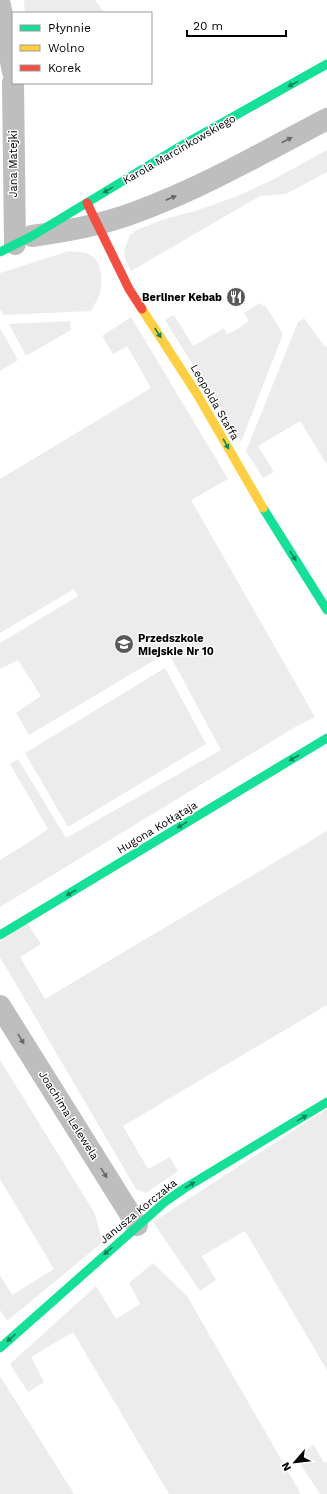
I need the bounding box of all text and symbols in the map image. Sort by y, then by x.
legend [12,12,152,84]
scale bar [187,12,286,38]
text: 20 m [193,19,223,33]
text: Płynnie [48,21,91,35]
text: Wolno [48,41,85,55]
text: Korek [48,61,81,75]
one-way arrow [287,80,299,87]
street label: Karola Marcinkowskiego [120,112,238,187]
street label: Jana Matejki [7,130,20,198]
one-way arrow [281,137,293,143]
one-way arrow [102,187,114,194]
one-way arrow [165,194,177,200]
restaurant icon: Berliner Kebab [225,286,247,308]
place label: Berliner Kebab [142,291,222,304]
one-way arrow [155,327,162,339]
street label: Leopolda Staffa [188,362,242,442]
one-way arrow [222,439,229,450]
one-way arrow [289,551,297,561]
place label: Przedszkole Miejskie Nr 10 [138,632,214,658]
school or university icon: Przedszkole Miejskie Nr 10 [113,633,135,655]
one-way arrow [288,755,300,762]
street label: Hugona Kołłątaja [115,798,200,856]
one-way arrow [176,822,188,829]
one-way arrow [65,889,77,896]
one-way arrow [17,1033,24,1045]
street label: Joachima Lelewela [36,1068,101,1162]
one-way arrow [296,1114,308,1121]
one-way arrow [101,1167,108,1179]
street label: Janusza Korczaka [97,1176,180,1246]
one-way arrow [184,1181,196,1188]
one-way arrow [103,1247,113,1256]
one-way arrow [6,1333,16,1342]
north arrow [275,1442,315,1482]
text: N [279,1460,294,1473]

